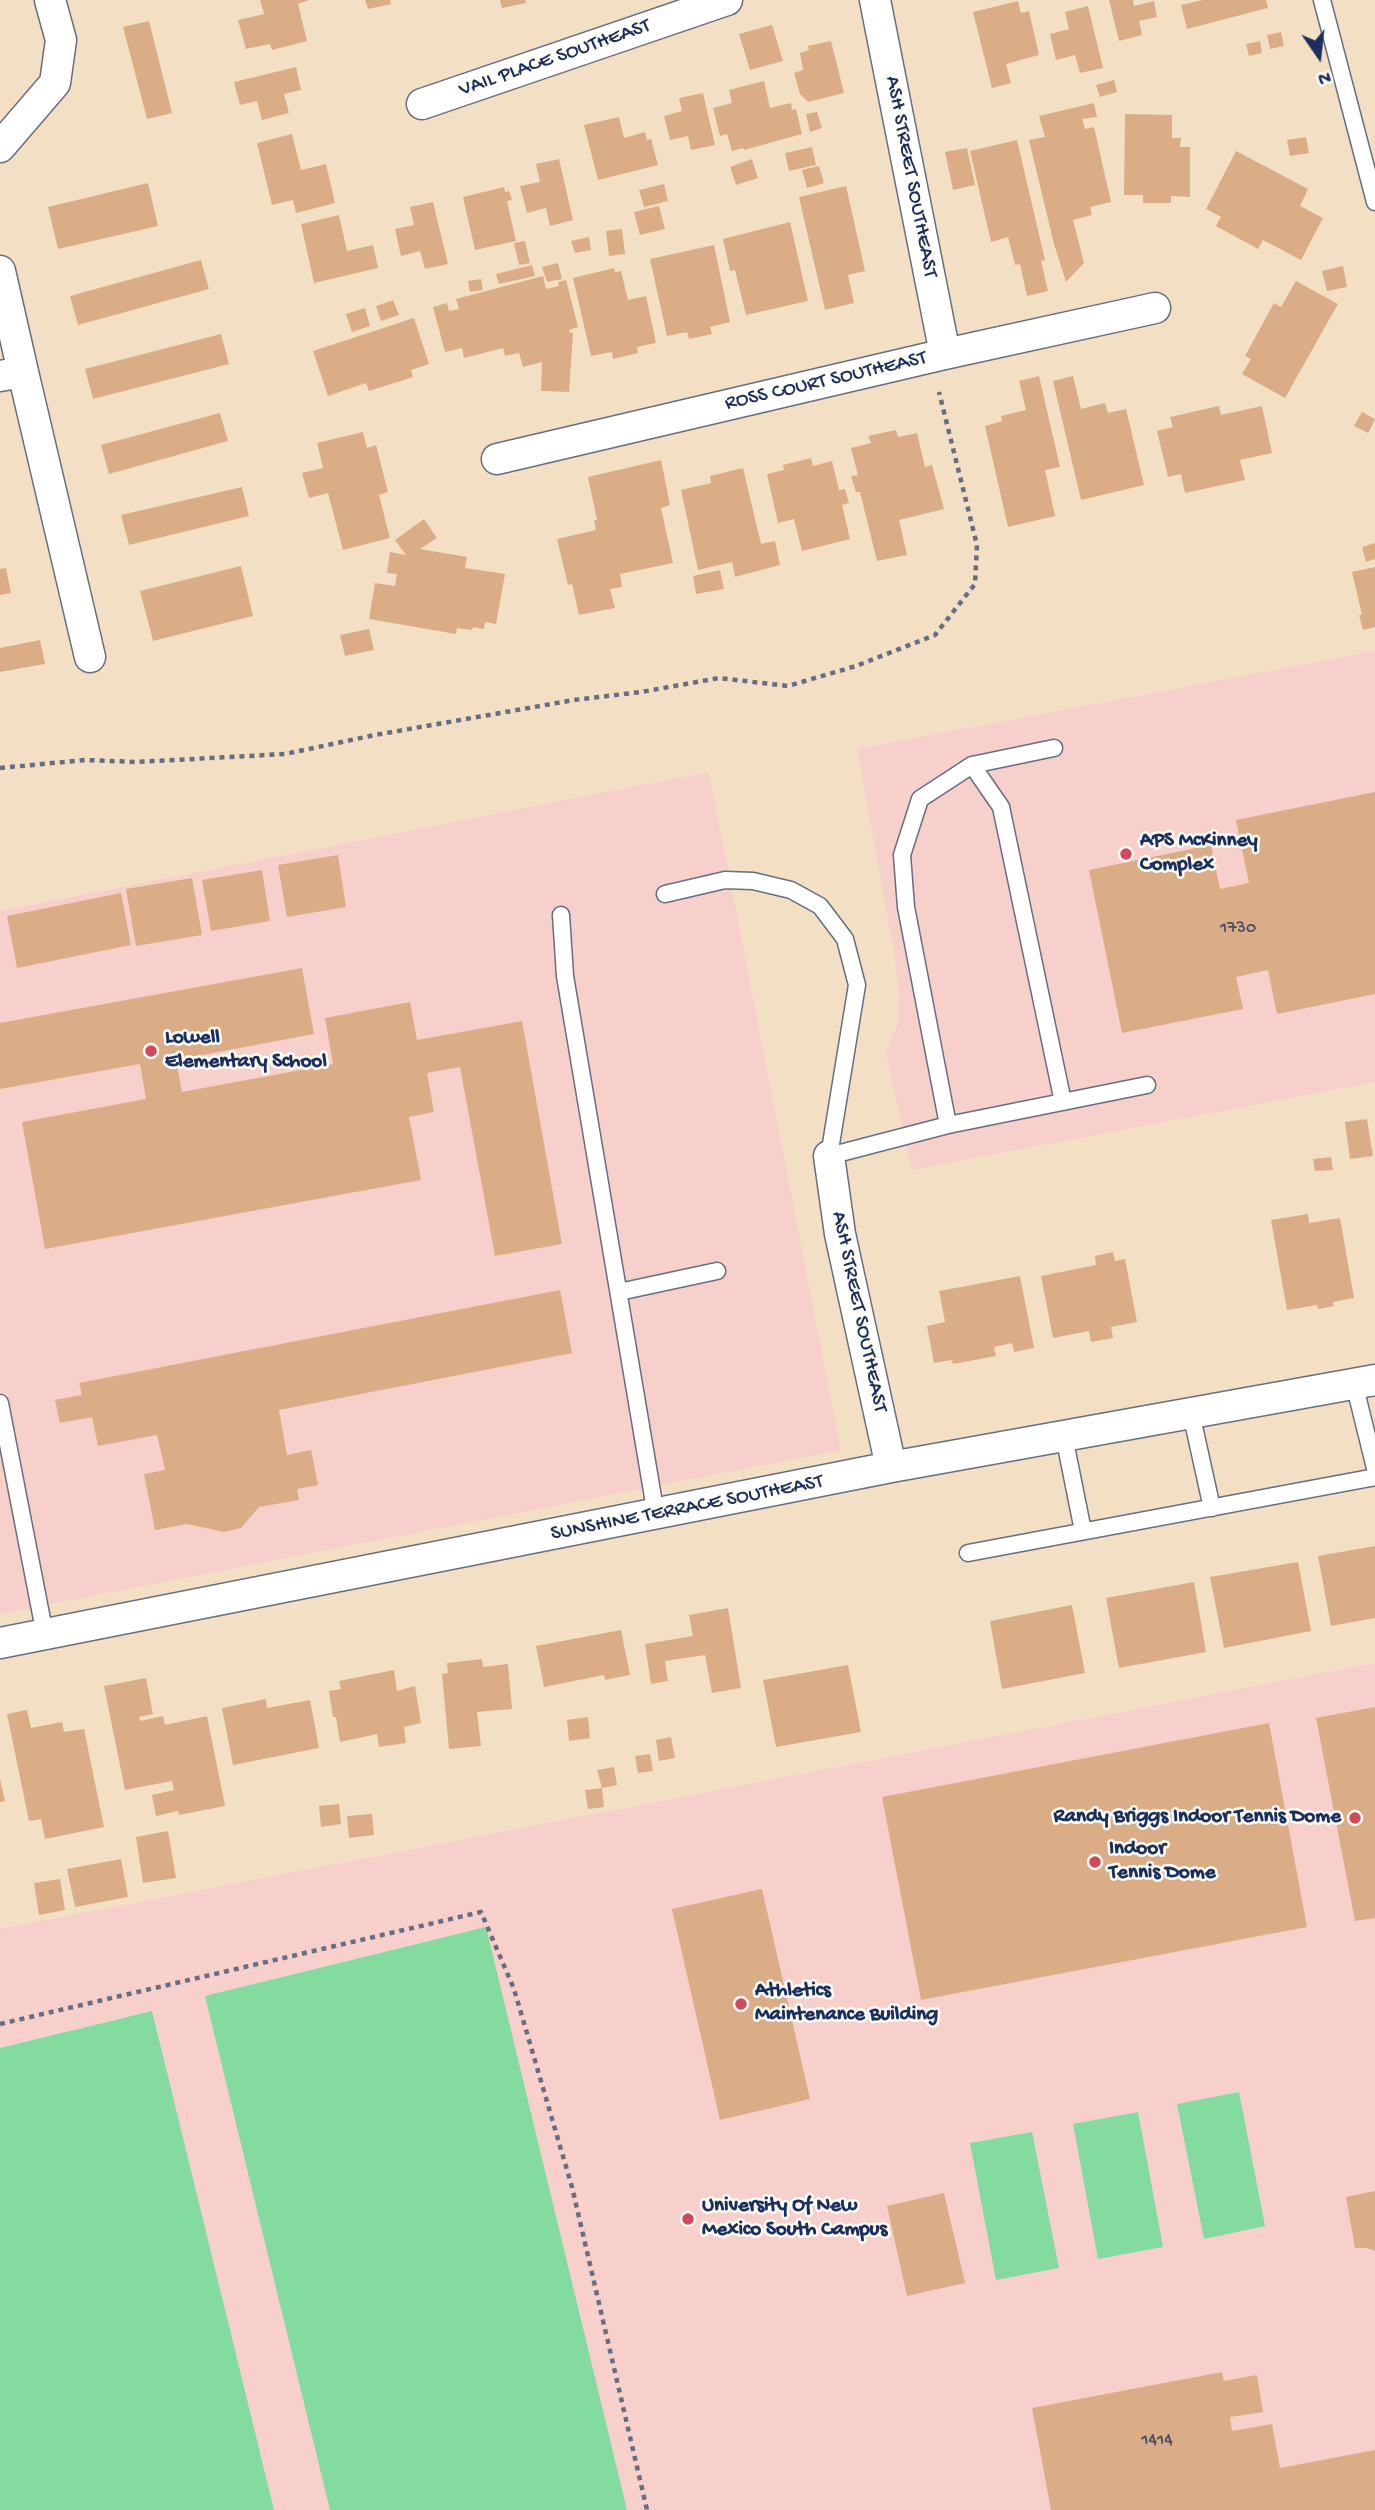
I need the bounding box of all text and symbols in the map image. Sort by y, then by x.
street label: VAIL PLACE SOUTHEAST [456,14,654,104]
north arrow [1284,21,1354,91]
text: N [1315,64,1333,90]
street label: ASH STREET SOUTHEAST [878,74,942,280]
street label: ROSS COURT SOUTHEAST [723,347,929,417]
place label: APS McKinney Complex [1140,829,1258,879]
marker: APS McKinney Complex [1118,846,1134,862]
house number: 1730 [1220,918,1256,940]
place label: Lowell Elementary School [165,1026,327,1076]
marker: Lowell Elementary School [143,1043,159,1059]
street label: ASH STREET SOUTHEAST [824,1209,892,1415]
street label: SUNSHINE TERRACE SOUTHEAST [549,1470,825,1548]
place label: Randy Briggs Indoor Tennis Dome [1053,1805,1341,1831]
marker: Randy Briggs Indoor Tennis Dome [1347,1810,1363,1826]
place label: Indoor Tennis Dome [1109,1837,1215,1887]
marker: Indoor Tennis Dome [1087,1854,1103,1870]
place label: Athletics Maintenance Building [755,1979,938,2029]
marker: Athletics Maintenance Building [733,1996,749,2012]
place label: University Of New Mexico South Campus [702,2194,887,2244]
marker: University Of New Mexico South Campus [680,2211,696,2227]
house number: 1414 [1141,2430,1173,2452]

